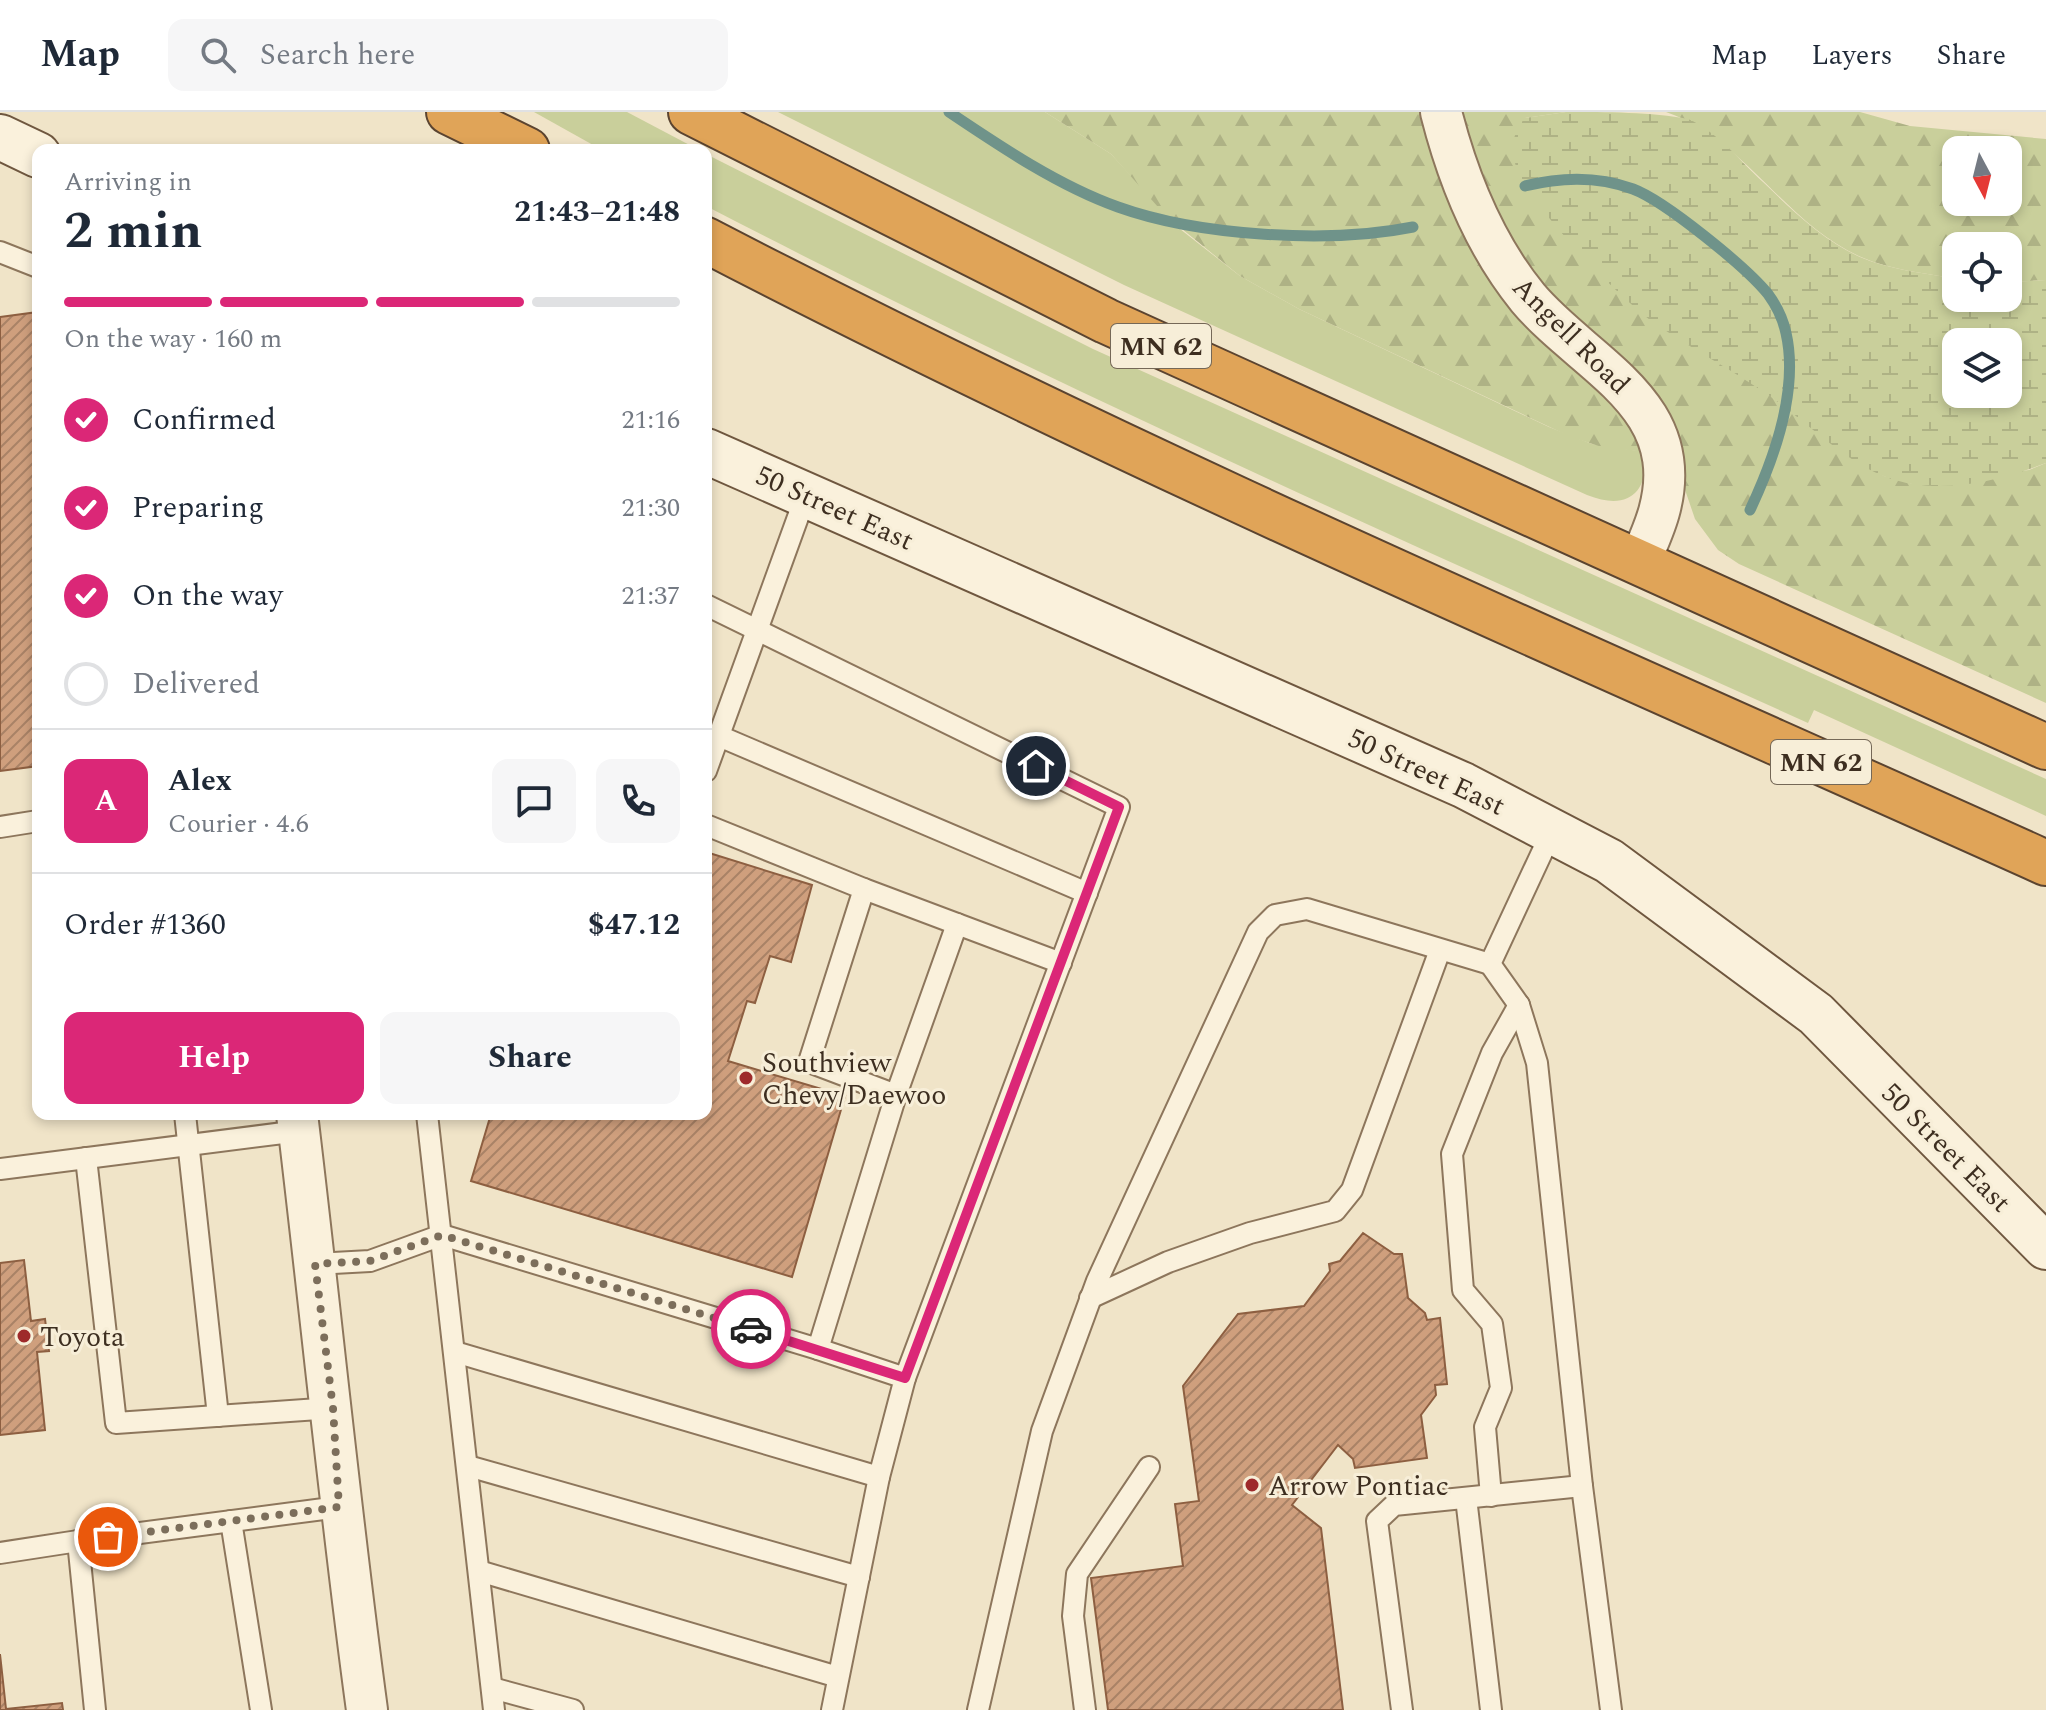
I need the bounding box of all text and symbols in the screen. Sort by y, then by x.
search box [168,19,728,91]
text: Map [40,26,120,84]
text: Search here [260,32,415,78]
icon: search [196,33,240,77]
text: Map [1711,34,1767,77]
text: Layers [1811,34,1893,77]
text: Share [1937,34,2006,77]
north arrow [1942,136,2022,216]
map controls [1942,136,2022,408]
text: Arriving in [64,162,192,202]
text: 21:43–21:48 [514,189,680,235]
text: 2 min [64,192,202,271]
button: locate [1942,232,2022,312]
street label: Angell Road [1502,267,1640,405]
text: On the way · 160 m [64,319,282,359]
road number: MN 62 [1111,324,1211,368]
button: layers [1942,328,2022,408]
text: Confirmed [132,397,276,443]
icon: check [64,398,108,442]
text: 21:16 [621,400,680,440]
street label: 50 Street East [748,454,920,562]
text: Preparing [132,485,264,531]
icon: check [64,486,108,530]
text: 21:30 [621,488,680,528]
text: On the way [132,573,283,619]
icon: check [64,574,108,618]
text: 21:37 [621,576,680,616]
text: Delivered [132,661,260,707]
street label: 50 Street East [1341,717,1512,828]
pin [1002,732,1070,800]
road number: MN 62 [1771,740,1871,784]
icon: home [1014,744,1058,788]
text: Alex [168,758,232,804]
button: chat [492,759,576,843]
button: phone [596,759,680,843]
text: A [94,778,118,824]
text: Courier · 4.6 [168,804,309,844]
text: Order #1360 [64,902,226,948]
text: $47.12 [588,902,680,948]
button: Help [64,1012,364,1104]
button: Share [380,1012,680,1104]
place label: Southview Chevy/Daewoo [762,1042,946,1117]
marker: Southview Chevy/Daewoo [737,1069,755,1087]
street label: 50 Street East [1871,1073,2021,1223]
courier [711,1289,791,1369]
icon: car [729,1307,773,1351]
place label: Toyota [40,1316,125,1359]
marker: Toyota [15,1327,33,1345]
place label: Arrow Pontiac [1268,1465,1449,1508]
marker: Arrow Pontiac [1243,1476,1261,1494]
pin [74,1503,142,1571]
icon: bag [86,1515,130,1559]

